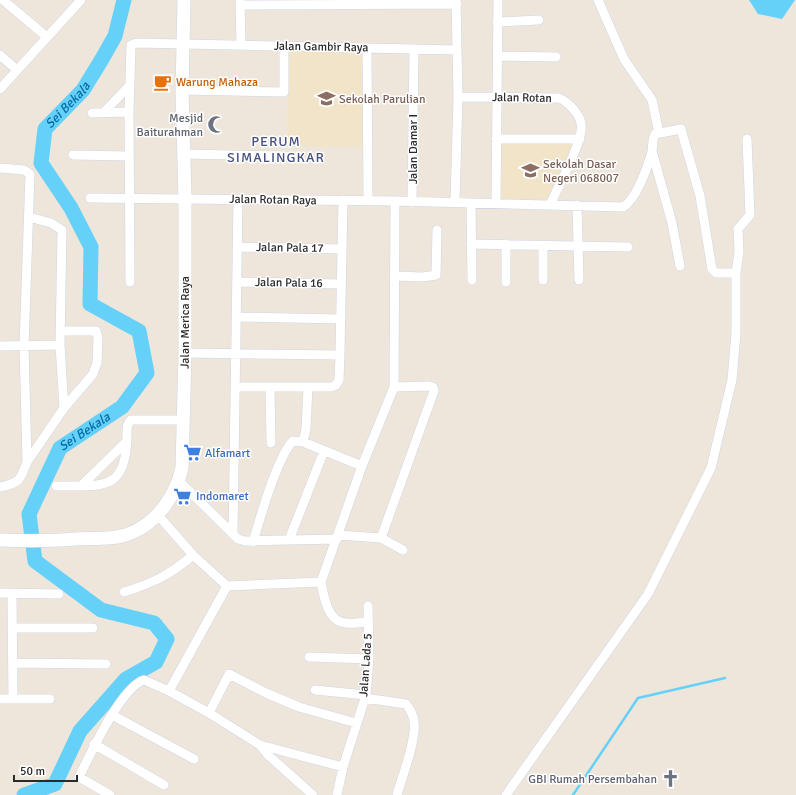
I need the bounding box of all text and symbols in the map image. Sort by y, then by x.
street label: Jalan Gambir Raya [274,39,368,55]
cafe icon: Warung Mahaza [153,72,173,92]
place label: Warung Mahaza [176,75,258,90]
water label: Sei Bekala [42,79,94,132]
school or university icon: Sekolah Parulian [316,89,336,109]
street label: Jalan Rotan [492,90,552,106]
place label: Sekolah Parulian [339,92,425,107]
place label: Mesjid Baiturahman [137,111,203,140]
street label: Jalan Damar I [406,114,421,184]
mosque icon: Mesjid Baiturahman [206,115,226,135]
district label: PERUM SIMALINGKAR [227,133,325,166]
place label: Sekolah Dasar Negeri 068007 [543,157,619,186]
school or university icon: Sekolah Dasar Negeri 068007 [520,161,540,181]
street label: Jalan Rotan Raya [229,192,317,208]
street label: Jalan Pala 17 [256,240,324,256]
street label: Jalan Pala 16 [255,275,323,291]
street label: Jalan Merica Raya [177,276,193,369]
water label: Sei Bekala [56,409,114,454]
supermarket icon: Alfamart [182,443,202,463]
place label: Alfamart [205,446,250,461]
supermarket icon: Indomaret [173,486,193,506]
place label: Indomaret [196,489,249,504]
street label: Jalan Lada 5 [356,633,376,697]
scale bar [14,757,77,783]
text: 50 m [20,764,45,779]
church icon: GBI Rumah Persembahan [660,769,680,789]
place label: GBI Rumah Persembahan [528,772,657,787]

